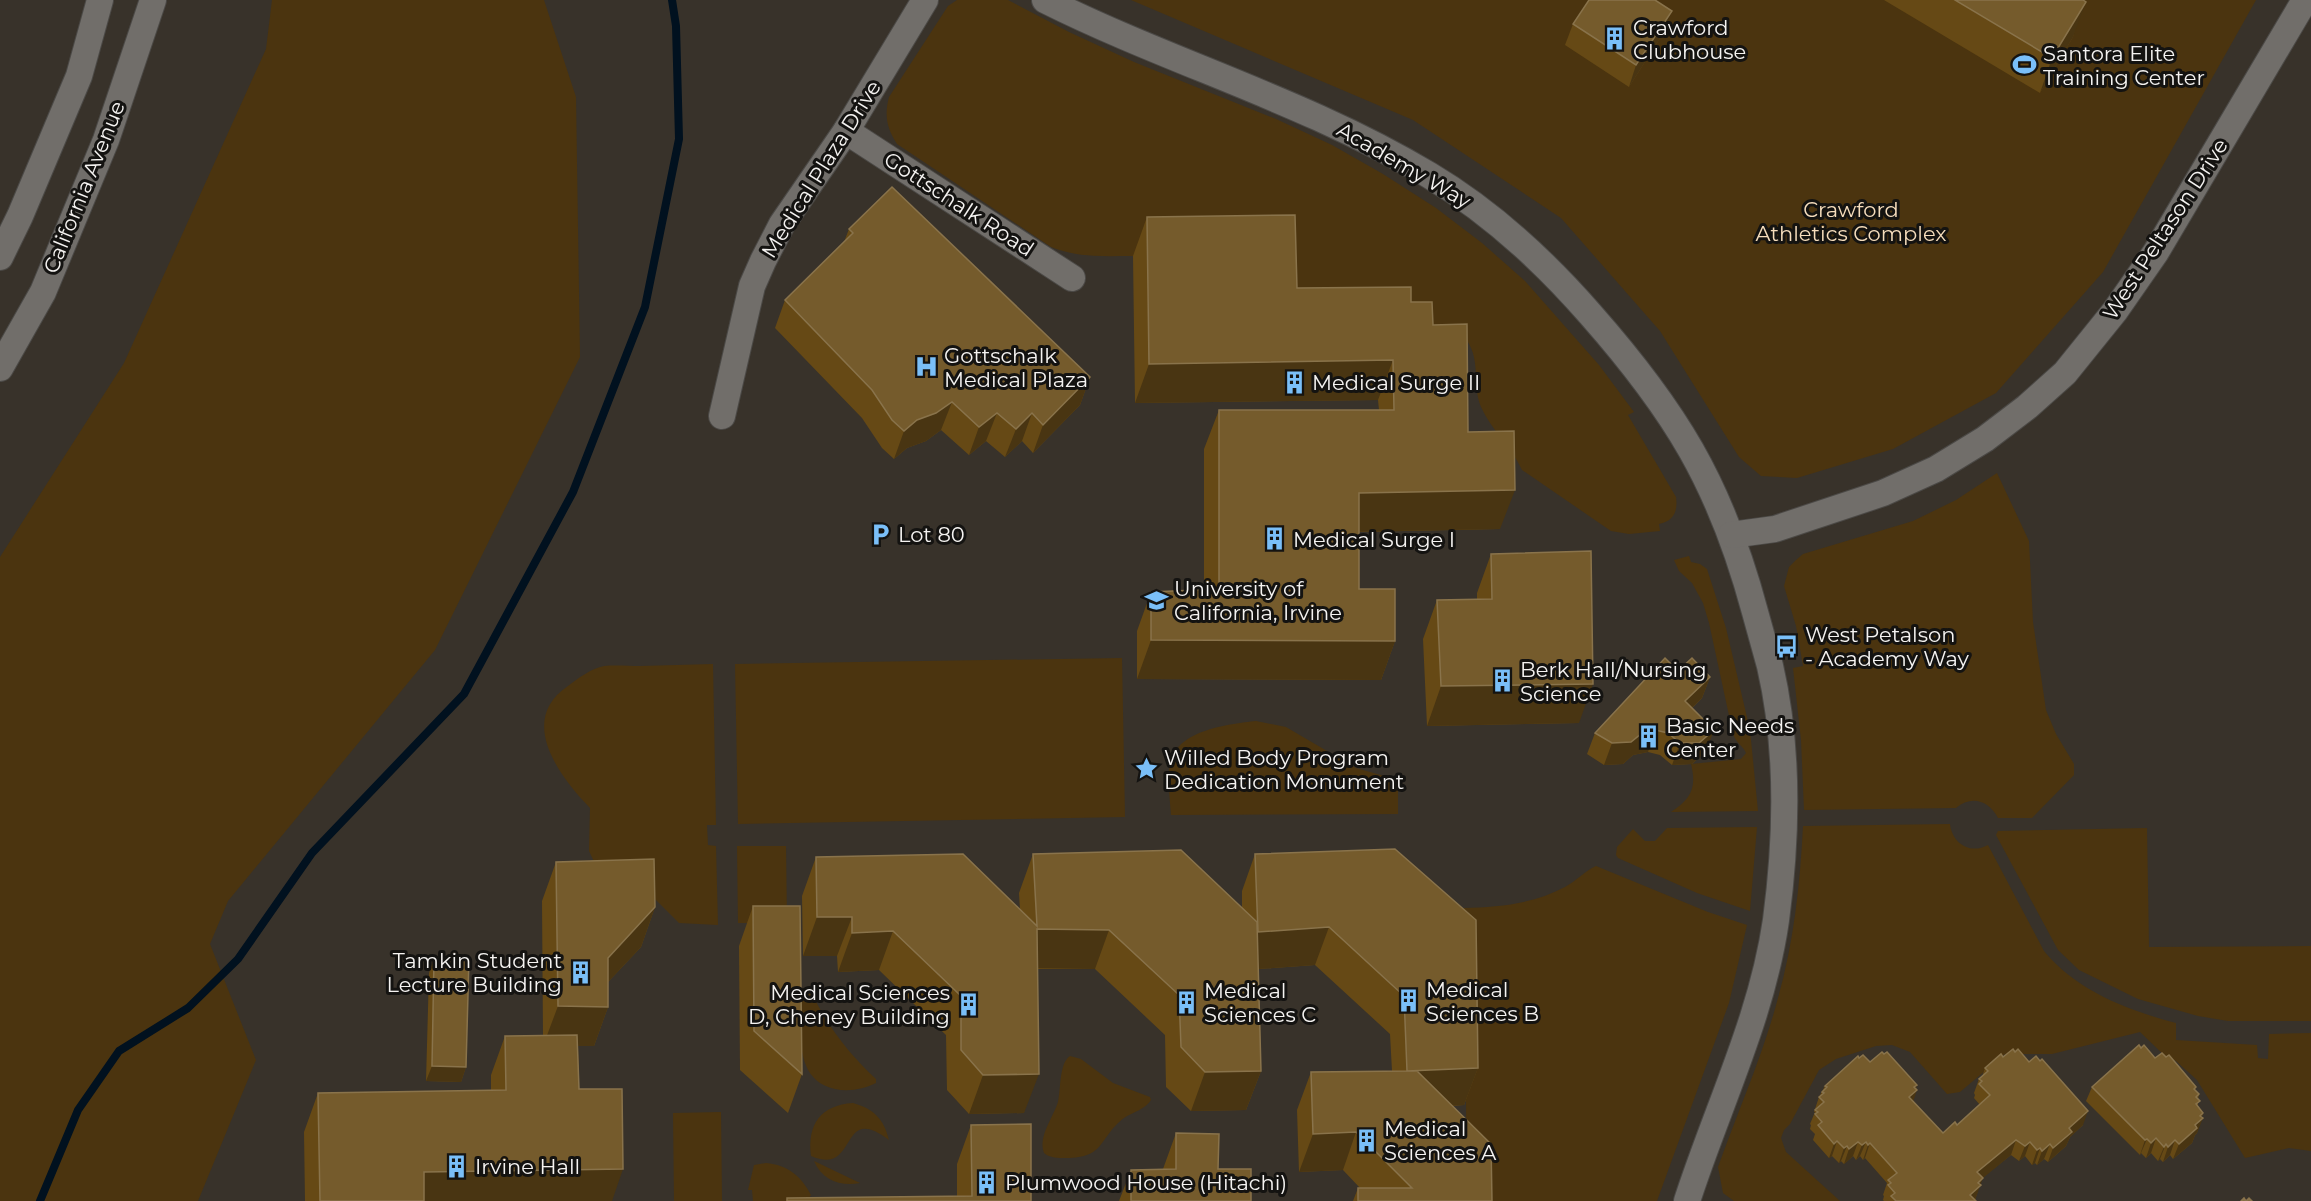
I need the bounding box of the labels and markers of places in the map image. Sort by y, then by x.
place label: Crawford Clubhouse [1633,15,1746,64]
building icon: Crawford Clubhouse [1602,26,1628,52]
place label: Santora Elite Training Center [2043,41,2205,90]
sports icon: Santora Elite Training Center [2012,52,2038,78]
place label: Gottschalk Medical Plaza [944,343,1088,392]
hospital icon: Gottschalk Medical Plaza [913,354,939,380]
building icon: Medical Surge II [1281,369,1307,395]
place label: Medical Surge II [1312,370,1480,395]
parking icon: Lot 80 [867,521,893,547]
place label: Lot 80 [898,522,965,547]
building icon: Medical Surge I [1262,526,1288,552]
place label: Medical Surge I [1293,527,1455,552]
place label: University of California, Irvine [1174,576,1342,625]
school or university icon: University of California, Irvine [1143,587,1169,613]
place label: West Petalson - Academy Way [1805,622,1970,671]
bus stop icon: West Petalson - Academy Way [1774,633,1800,659]
place label: Berk Hall/Nursing Science [1520,657,1707,706]
building icon: Berk Hall/Nursing Science [1489,668,1515,694]
place label: Basic Needs Center [1666,713,1794,762]
building icon: Basic Needs Center [1635,724,1661,750]
place label: Willed Body Program Dedication Monument [1164,745,1404,794]
place icon: Willed Body Program Dedication Monument [1133,756,1159,782]
place label: Tamkin Student Lecture Building [386,948,562,997]
building icon: Tamkin Student Lecture Building [567,959,593,985]
place label: Medical Sciences B [1426,977,1539,1026]
place label: Medical Sciences C [1204,978,1316,1027]
place label: Medical Sciences D, Cheney Building [748,980,950,1029]
building icon: Medical Sciences B [1395,988,1421,1014]
building icon: Medical Sciences C [1173,989,1199,1015]
building icon: Medical Sciences D, Cheney Building [955,991,981,1017]
place label: Medical Sciences A [1384,1116,1497,1165]
building icon: Medical Sciences A [1353,1127,1379,1153]
building icon: Irvine Hall [444,1153,470,1179]
place label: Irvine Hall [475,1154,580,1179]
building icon: Plumwood House (Hitachi) [974,1169,1000,1195]
place label: Plumwood House (Hitachi) [1005,1170,1287,1195]

